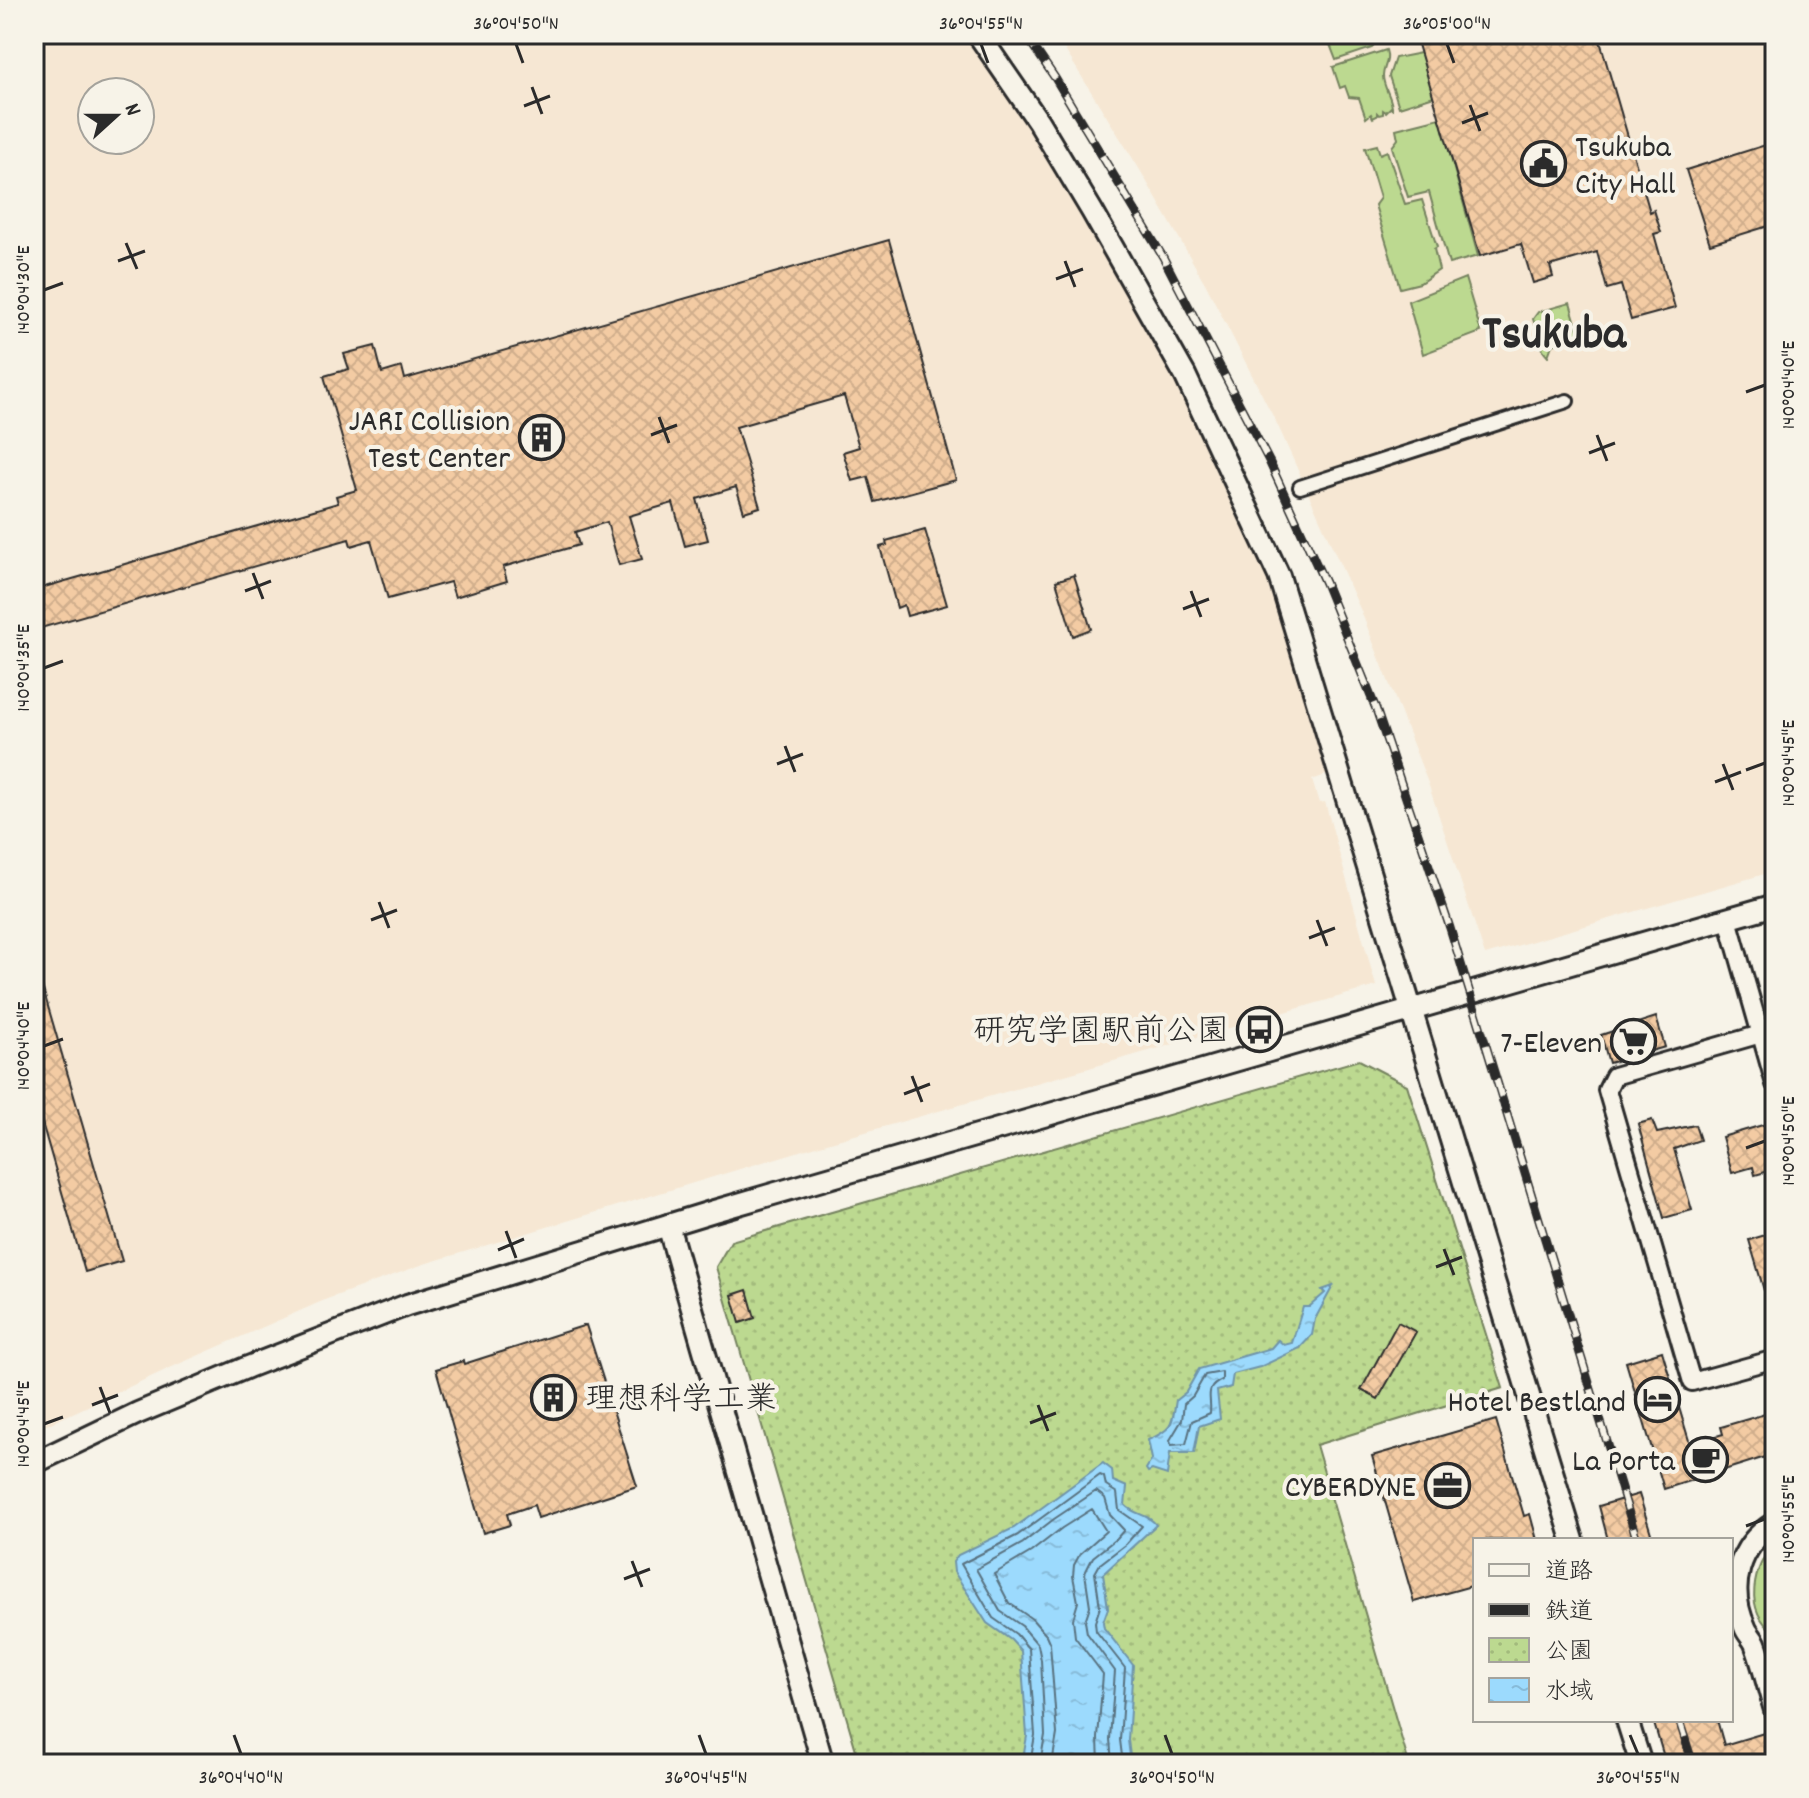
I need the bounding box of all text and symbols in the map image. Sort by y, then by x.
text: 36°04'50"N [473,11,559,39]
text: 36°04'55"N [939,11,1023,39]
text: 36°05'00"N [1403,11,1491,39]
north arrow [76,76,156,156]
text: N [115,99,148,121]
place label: Tsukuba City Hall [1575,127,1676,210]
public building icon: Tsukuba City Hall [1520,139,1568,187]
text: 140°04'30"E [11,245,39,335]
district label: Tsukuba [1482,303,1627,372]
text: 140°04'40"E [1776,341,1804,429]
place label: JARI Collision Test Center [349,401,510,484]
building icon: JARI Collision Test Center [517,413,565,461]
text: 140°04'35"E [11,624,39,712]
text: 140°04'45"E [1776,720,1804,806]
text: 140°04'40"E [11,1002,39,1090]
bus stop icon: 研究学園駅前公園 [1236,1005,1284,1053]
place label: 研究学園駅前公園 [973,1011,1229,1057]
supermarket icon: 7-Eleven [1609,1017,1657,1065]
place label: 7-Eleven [1500,1023,1602,1069]
text: 140°04'50"E [1776,1096,1804,1186]
building icon: 理想科学工業 [530,1373,578,1421]
hotel icon: Hotel Bestland [1633,1376,1681,1424]
place label: 理想科学工業 [585,1379,777,1425]
text: 140°04'45"E [11,1381,39,1467]
place label: Hotel Bestland [1448,1382,1626,1428]
cafe icon: La Porta [1682,1435,1730,1483]
place label: La Porta [1572,1441,1676,1487]
office icon: CYBERDYNE [1423,1461,1471,1509]
place label: CYBERDYNE [1285,1467,1416,1513]
text: 140°04'55"E [1776,1475,1804,1563]
legend [1473,1538,1733,1722]
text: 道路 [1545,1556,1593,1590]
text: 鉄道 [1545,1596,1593,1630]
text: 公園 [1545,1636,1593,1670]
text: 水域 [1545,1676,1593,1710]
text: 36°04'40"N [199,1765,283,1793]
text: 36°04'45"N [665,1765,747,1793]
text: 36°04'50"N [1129,1765,1215,1793]
text: 36°04'55"N [1596,1765,1680,1793]

